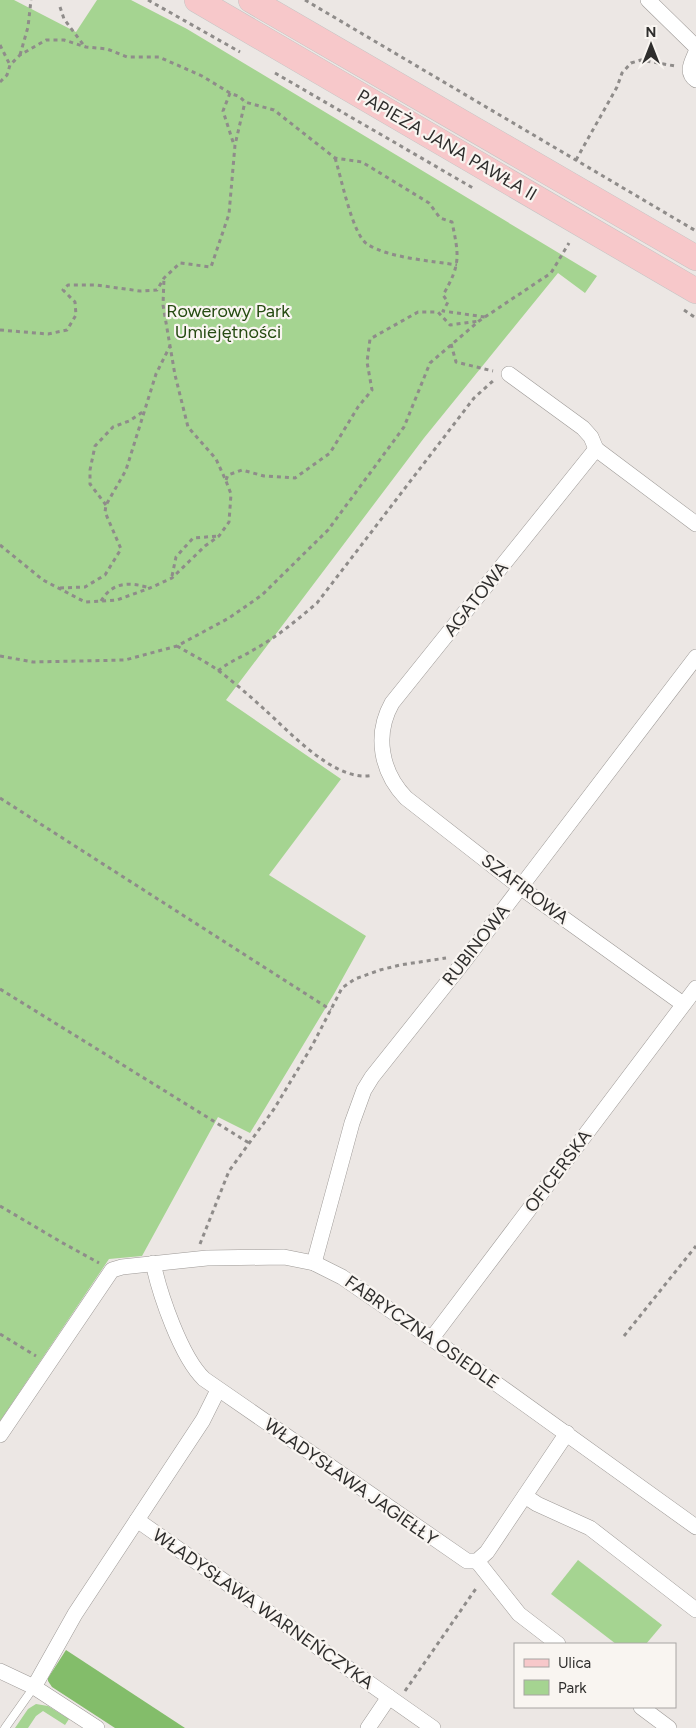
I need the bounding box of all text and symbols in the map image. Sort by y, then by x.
north arrow [626,20,676,70]
text: N [646,24,656,41]
street label: PAPIEŻA JANA PAWŁA II [353,85,541,205]
park label: Rowerowy Park Umiejętności [166,300,290,343]
street label: AGATOWA [439,557,513,641]
street label: SZAFIROWA [477,849,573,929]
street label: RUBINOWA [438,900,514,990]
street label: OFICERSKA [520,1125,596,1217]
street label: FABRYCZNA OSIEDLE [341,1270,503,1394]
street label: WŁADYSŁAWA JAGIEŁŁY [260,1414,442,1550]
street label: WŁADYSŁAWA WARNEŃCZYKA [148,1524,378,1694]
legend [514,1643,676,1708]
text: Ulica [558,1654,591,1672]
text: Park [558,1679,587,1697]

